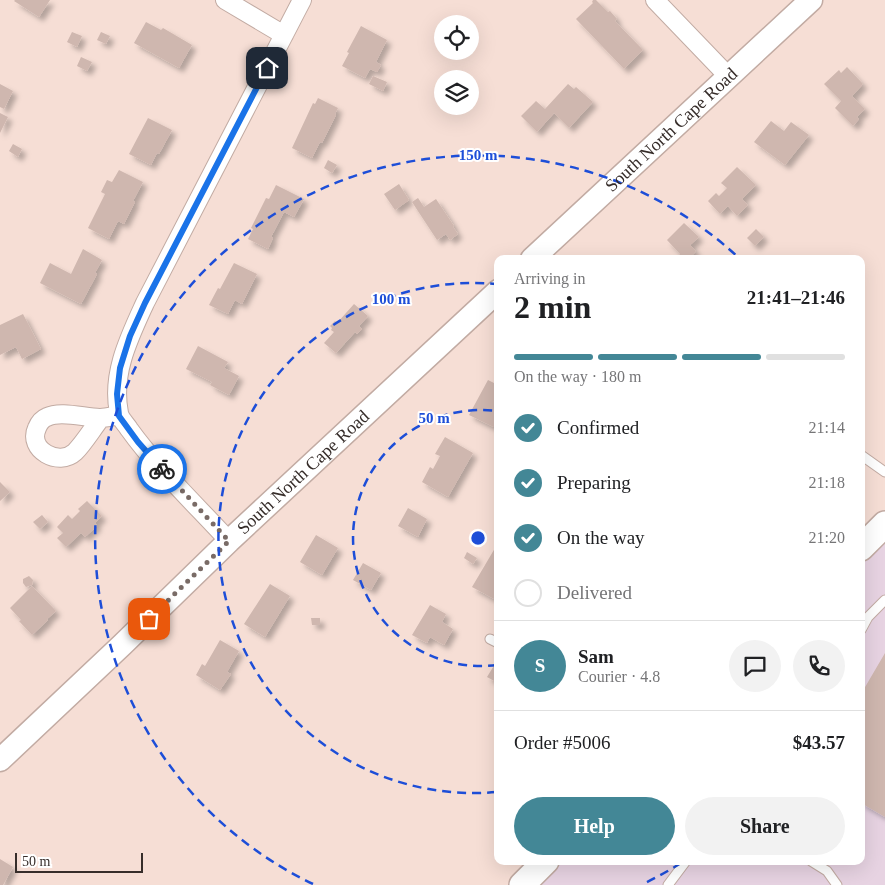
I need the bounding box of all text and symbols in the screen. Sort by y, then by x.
map controls [434,15,479,115]
button: locate [434,15,479,60]
pin [246,47,288,89]
icon: home [253,54,281,82]
street label: South North Cape Road [601,64,741,196]
button: layers [434,70,479,115]
text: 150 m [459,147,498,163]
text: Arriving in [514,270,586,287]
text: 21:41–21:46 [747,287,845,308]
text: 2 min [514,289,591,325]
text: 100 m [372,291,411,307]
text: On the way · 180 m [514,368,642,385]
street label: South North Cape Road [233,406,373,538]
text: 50 m [418,410,450,426]
icon: check [514,414,542,442]
text: Confirmed [557,417,639,438]
text: 21:14 [809,419,845,436]
courier [137,444,187,494]
icon: bike [148,455,176,483]
icon: check [514,469,542,497]
text: Preparing [557,472,631,493]
text: 21:18 [809,474,845,491]
icon: check [514,524,542,552]
text: On the way [557,527,645,548]
centre of rings [469,529,487,547]
text: 21:20 [809,529,845,546]
text: Delivered [557,582,632,603]
pin [128,598,170,640]
icon: bag [135,605,163,633]
button: chat [729,640,781,692]
button: phone [793,640,845,692]
text: Sam [578,646,614,667]
text: S [535,655,545,676]
text: Courier · 4.8 [578,668,660,685]
text: Order #5006 [514,732,611,753]
text: $43.57 [793,732,845,753]
button: Help [514,797,675,855]
button: Share [685,797,845,855]
scale bar [15,850,142,873]
text: 50 m [22,854,50,869]

